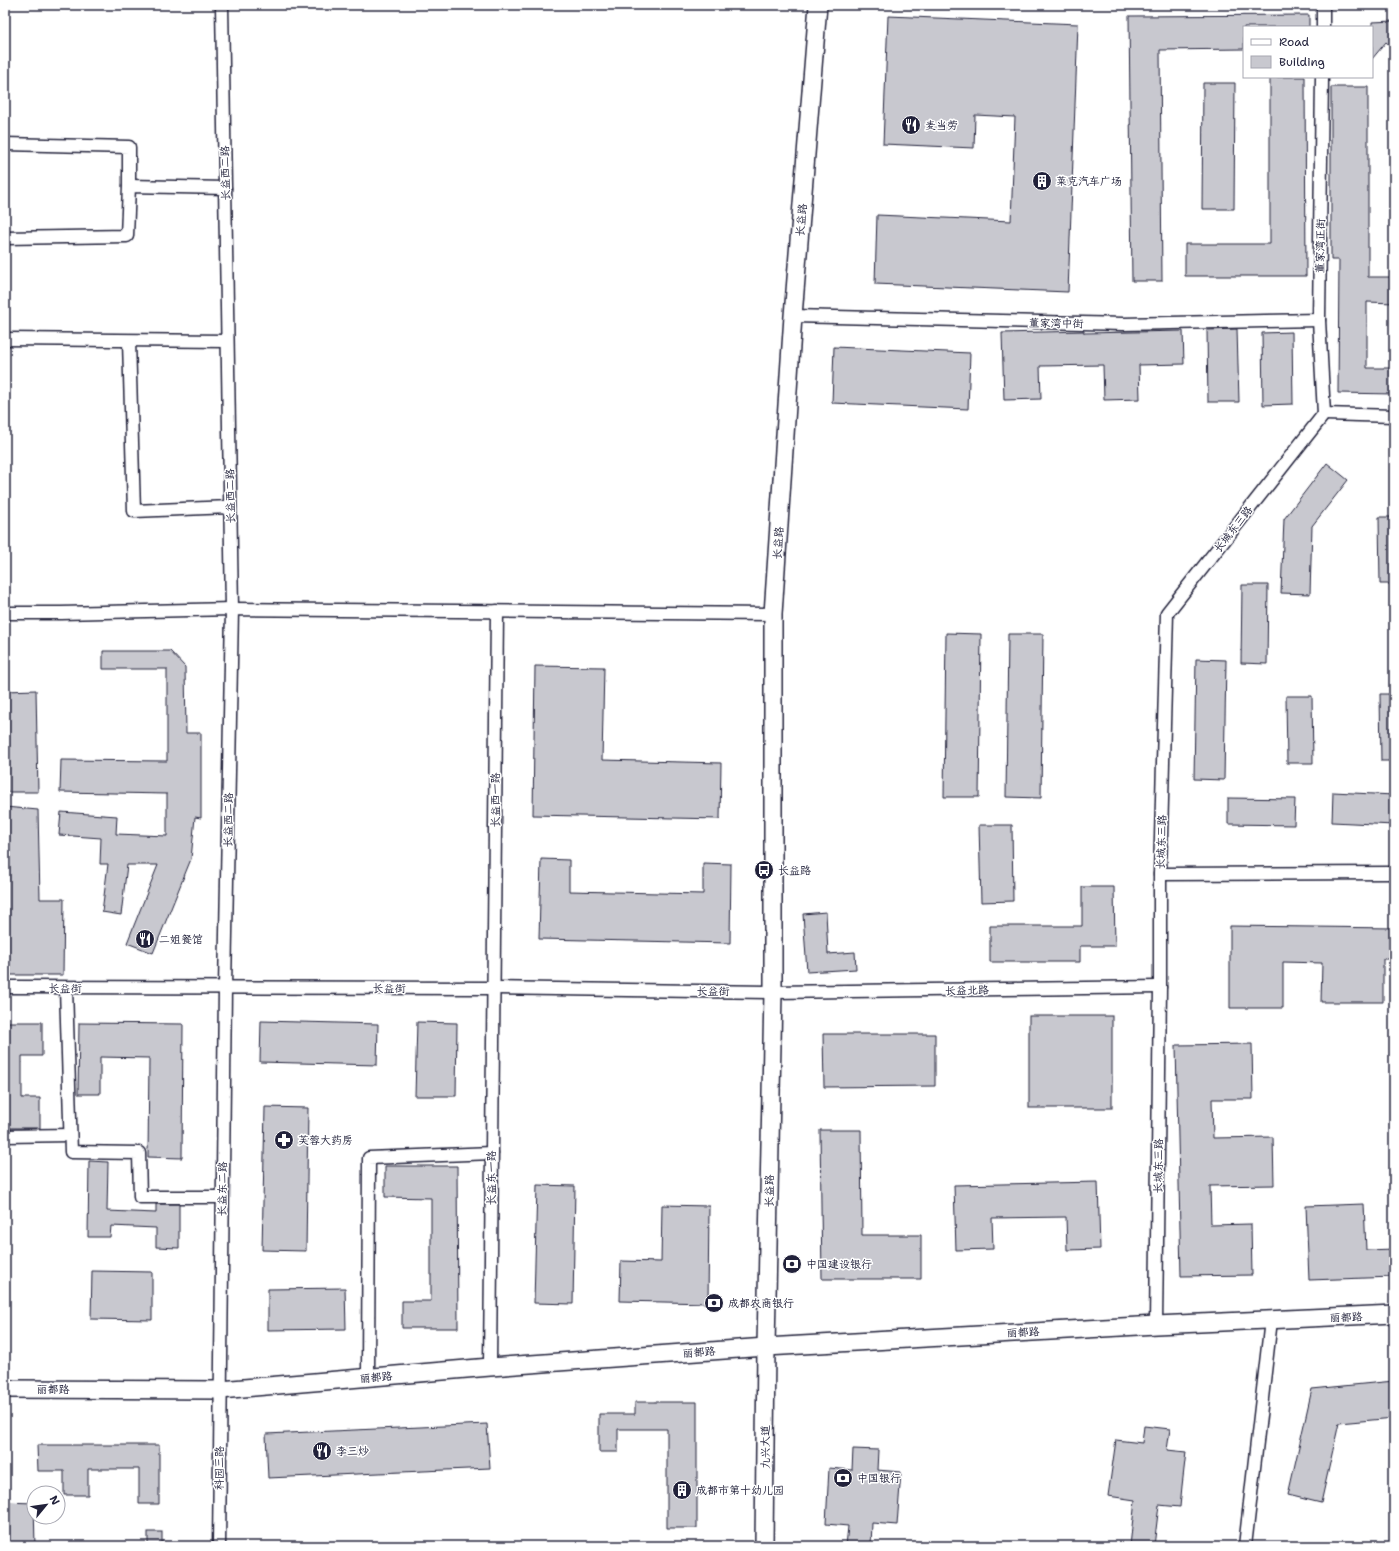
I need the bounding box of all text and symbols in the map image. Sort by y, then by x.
legend [1243,26,1373,78]
text: Road [1279,34,1310,50]
text: Building [1279,54,1325,70]
restaurant icon: 麦当劳 [900,114,922,136]
place label: 麦当劳 [925,118,958,133]
street label: 长益西二路 [218,145,233,201]
building icon: 莱克汽车广场 [1031,170,1053,192]
place label: 莱克汽车广场 [1056,174,1122,189]
street label: 长益路 [793,203,810,237]
street label: 董家湾正街 [1313,217,1328,274]
street label: 董家湾中街 [1028,316,1085,331]
street label: 长益西二路 [223,468,238,524]
street label: 长城东三路 [1211,503,1256,556]
street label: 长益路 [770,526,787,560]
street label: 长益西一路 [488,773,503,828]
street label: 长益西二路 [221,792,236,848]
street label: 长城东三路 [1153,814,1170,870]
bus stop icon: 长益路 [753,859,775,881]
place label: 长益路 [778,863,811,878]
restaurant icon: 二姐餐馆 [134,928,156,950]
place label: 二姐餐馆 [159,932,203,947]
street label: 长益街 [49,981,82,996]
street label: 长益街 [373,981,406,996]
street label: 长益北路 [945,983,989,998]
street label: 长益街 [696,984,731,999]
pharmacy icon: 芙蓉大药房 [273,1129,295,1151]
place label: 芙蓉大药房 [298,1133,353,1148]
street label: 长城东三路 [1151,1138,1166,1194]
street label: 长益东一路 [484,1151,499,1206]
street label: 长益东二路 [215,1161,230,1217]
street label: 长益路 [762,1174,777,1208]
bank icon: 中国建设银行 [781,1253,803,1275]
place label: 中国建设银行 [806,1257,872,1272]
bank icon: 成都农商银行 [703,1292,725,1314]
place label: 成都农商银行 [728,1296,794,1311]
street label: 丽都路 [1329,1309,1363,1326]
street label: 丽都路 [1006,1324,1040,1341]
street label: 丽都路 [682,1344,716,1361]
street label: 丽都路 [359,1369,393,1386]
street label: 丽都路 [37,1382,70,1397]
street label: 九兴大道 [758,1425,773,1469]
restaurant icon: 李三炒 [311,1440,333,1462]
place label: 李三炒 [336,1444,369,1459]
street label: 科园三路 [212,1446,227,1490]
bank icon: 中国银行 [832,1467,854,1489]
place label: 中国银行 [857,1471,901,1486]
building icon: 成都市第十幼儿园 [671,1479,693,1501]
place label: 成都市第十幼儿园 [696,1483,784,1498]
north arrow [26,1485,66,1525]
text: N [46,1493,63,1508]

